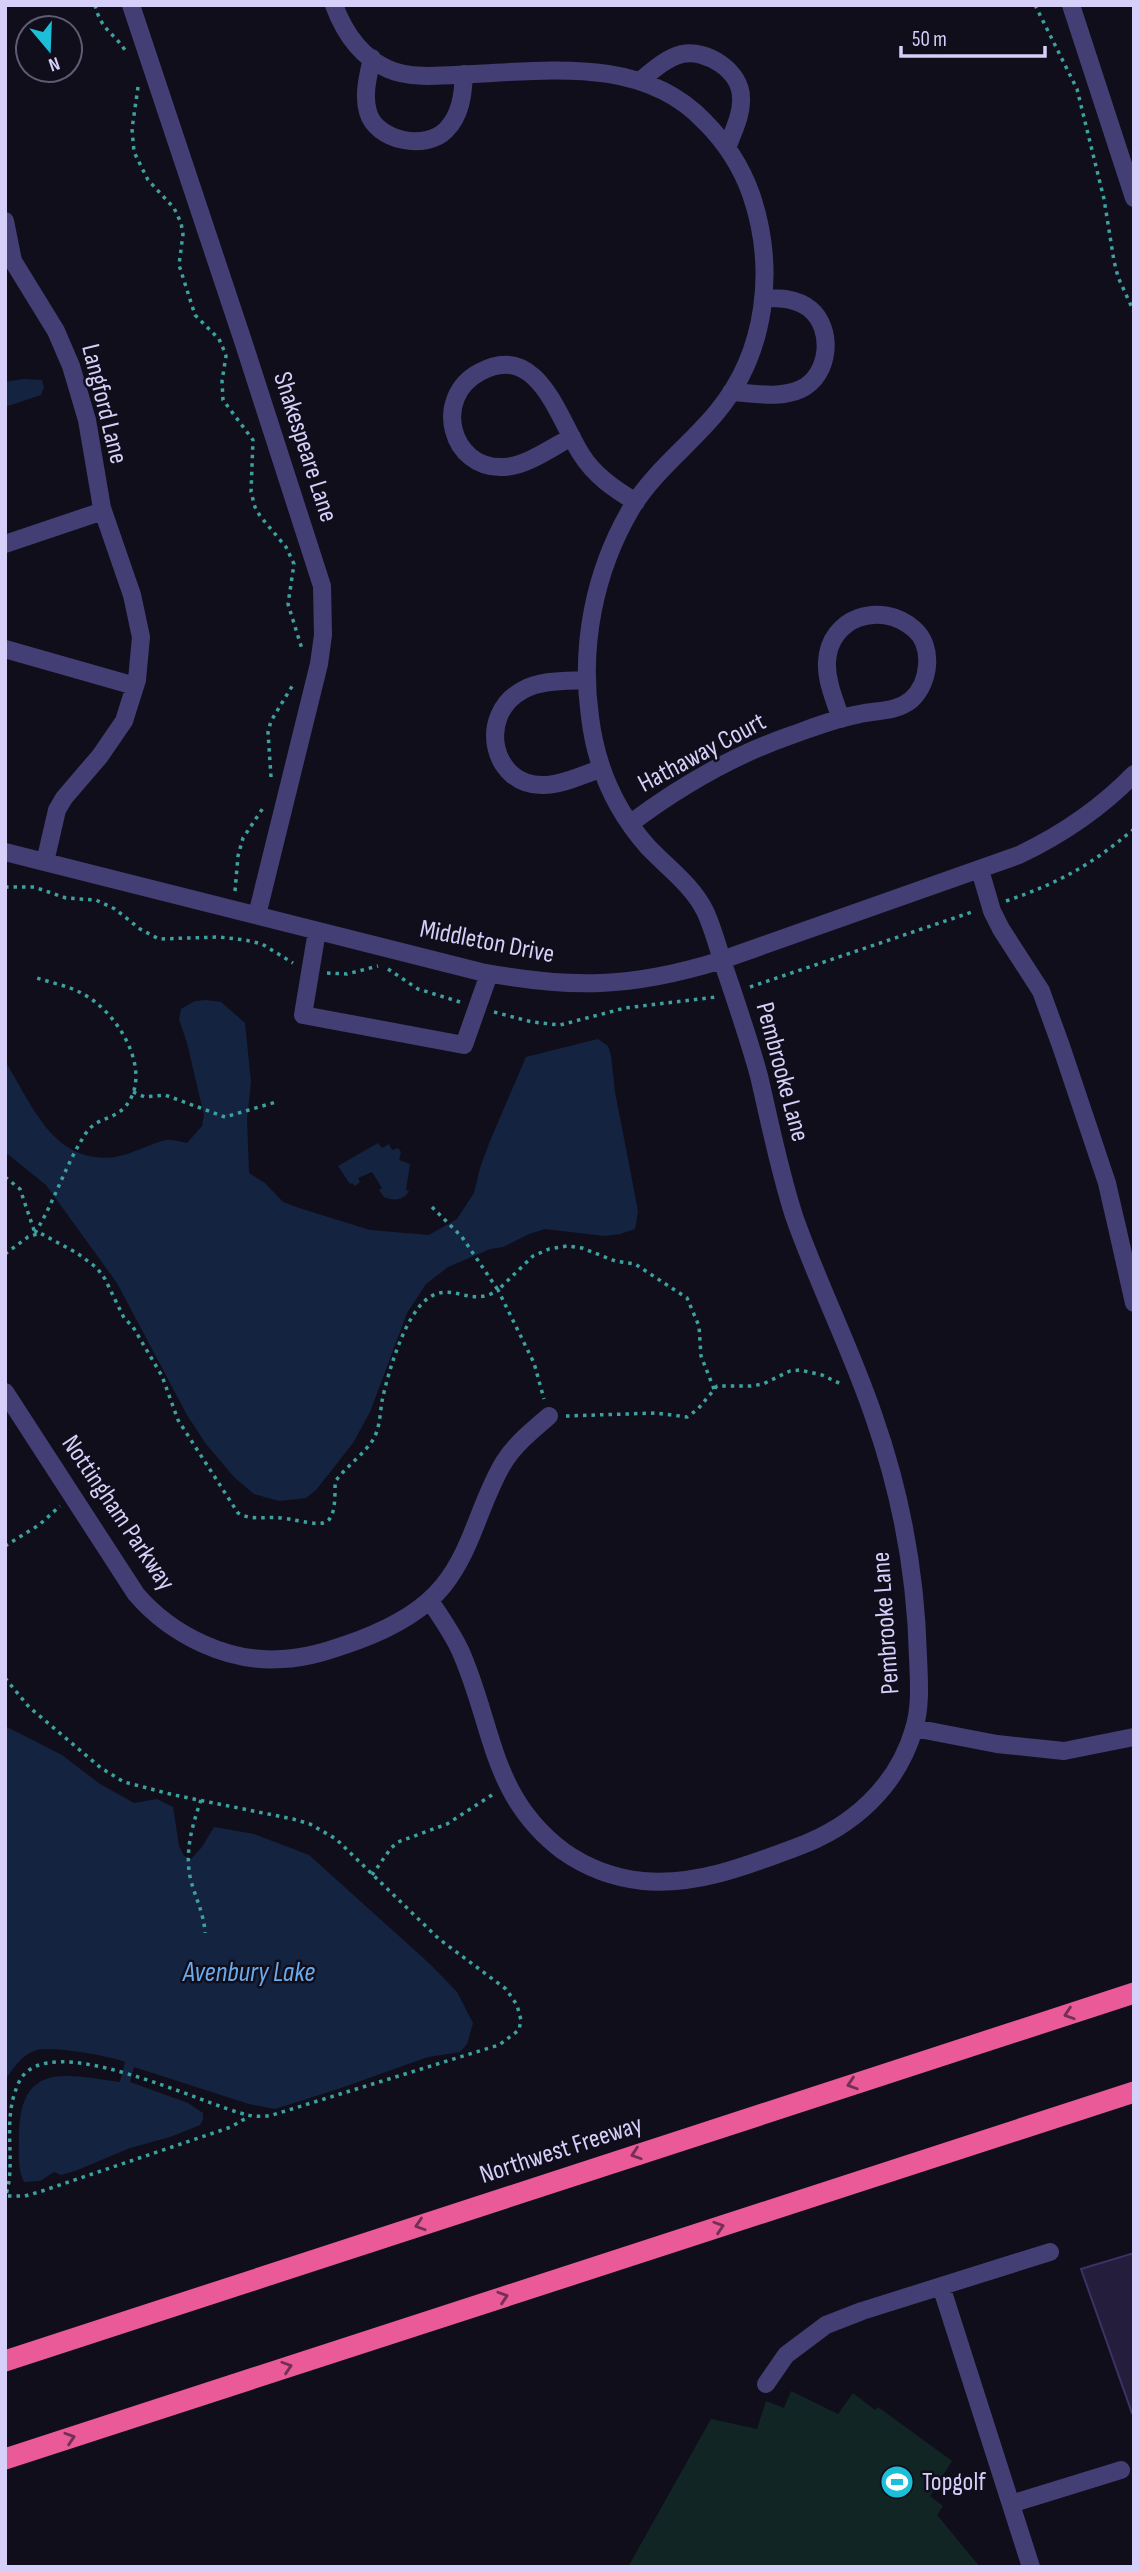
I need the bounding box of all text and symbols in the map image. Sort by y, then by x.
north arrow [14,14,84,84]
scale bar [901,14,1044,58]
text: 50 m [912,27,947,52]
text: N [46,51,63,76]
street label: Langford Lane [74,341,134,467]
street label: Shakespeare Lane [266,368,344,526]
street label: Hathaway Court [633,706,771,800]
street label: Middleton Drive [417,914,557,970]
street label: Pembrooke Lane [749,999,815,1145]
street label: Nottingham Parkway [55,1430,181,1596]
street label: Pembrooke Lane [866,1551,906,1695]
water label: Avenbury Lake [182,1956,315,1989]
one-way arrow [1063,2006,1075,2020]
one-way arrow [847,2076,859,2090]
street label: Northwest Freeway [476,2109,646,2191]
one-way arrow [630,2146,642,2161]
one-way arrow [414,2217,426,2231]
one-way arrow [713,2221,725,2235]
one-way arrow [496,2291,509,2305]
one-way arrow [280,2361,292,2376]
one-way arrow [64,2432,76,2446]
sports icon: Topgolf [878,2463,916,2501]
place label: Topgolf [922,2467,986,2498]

